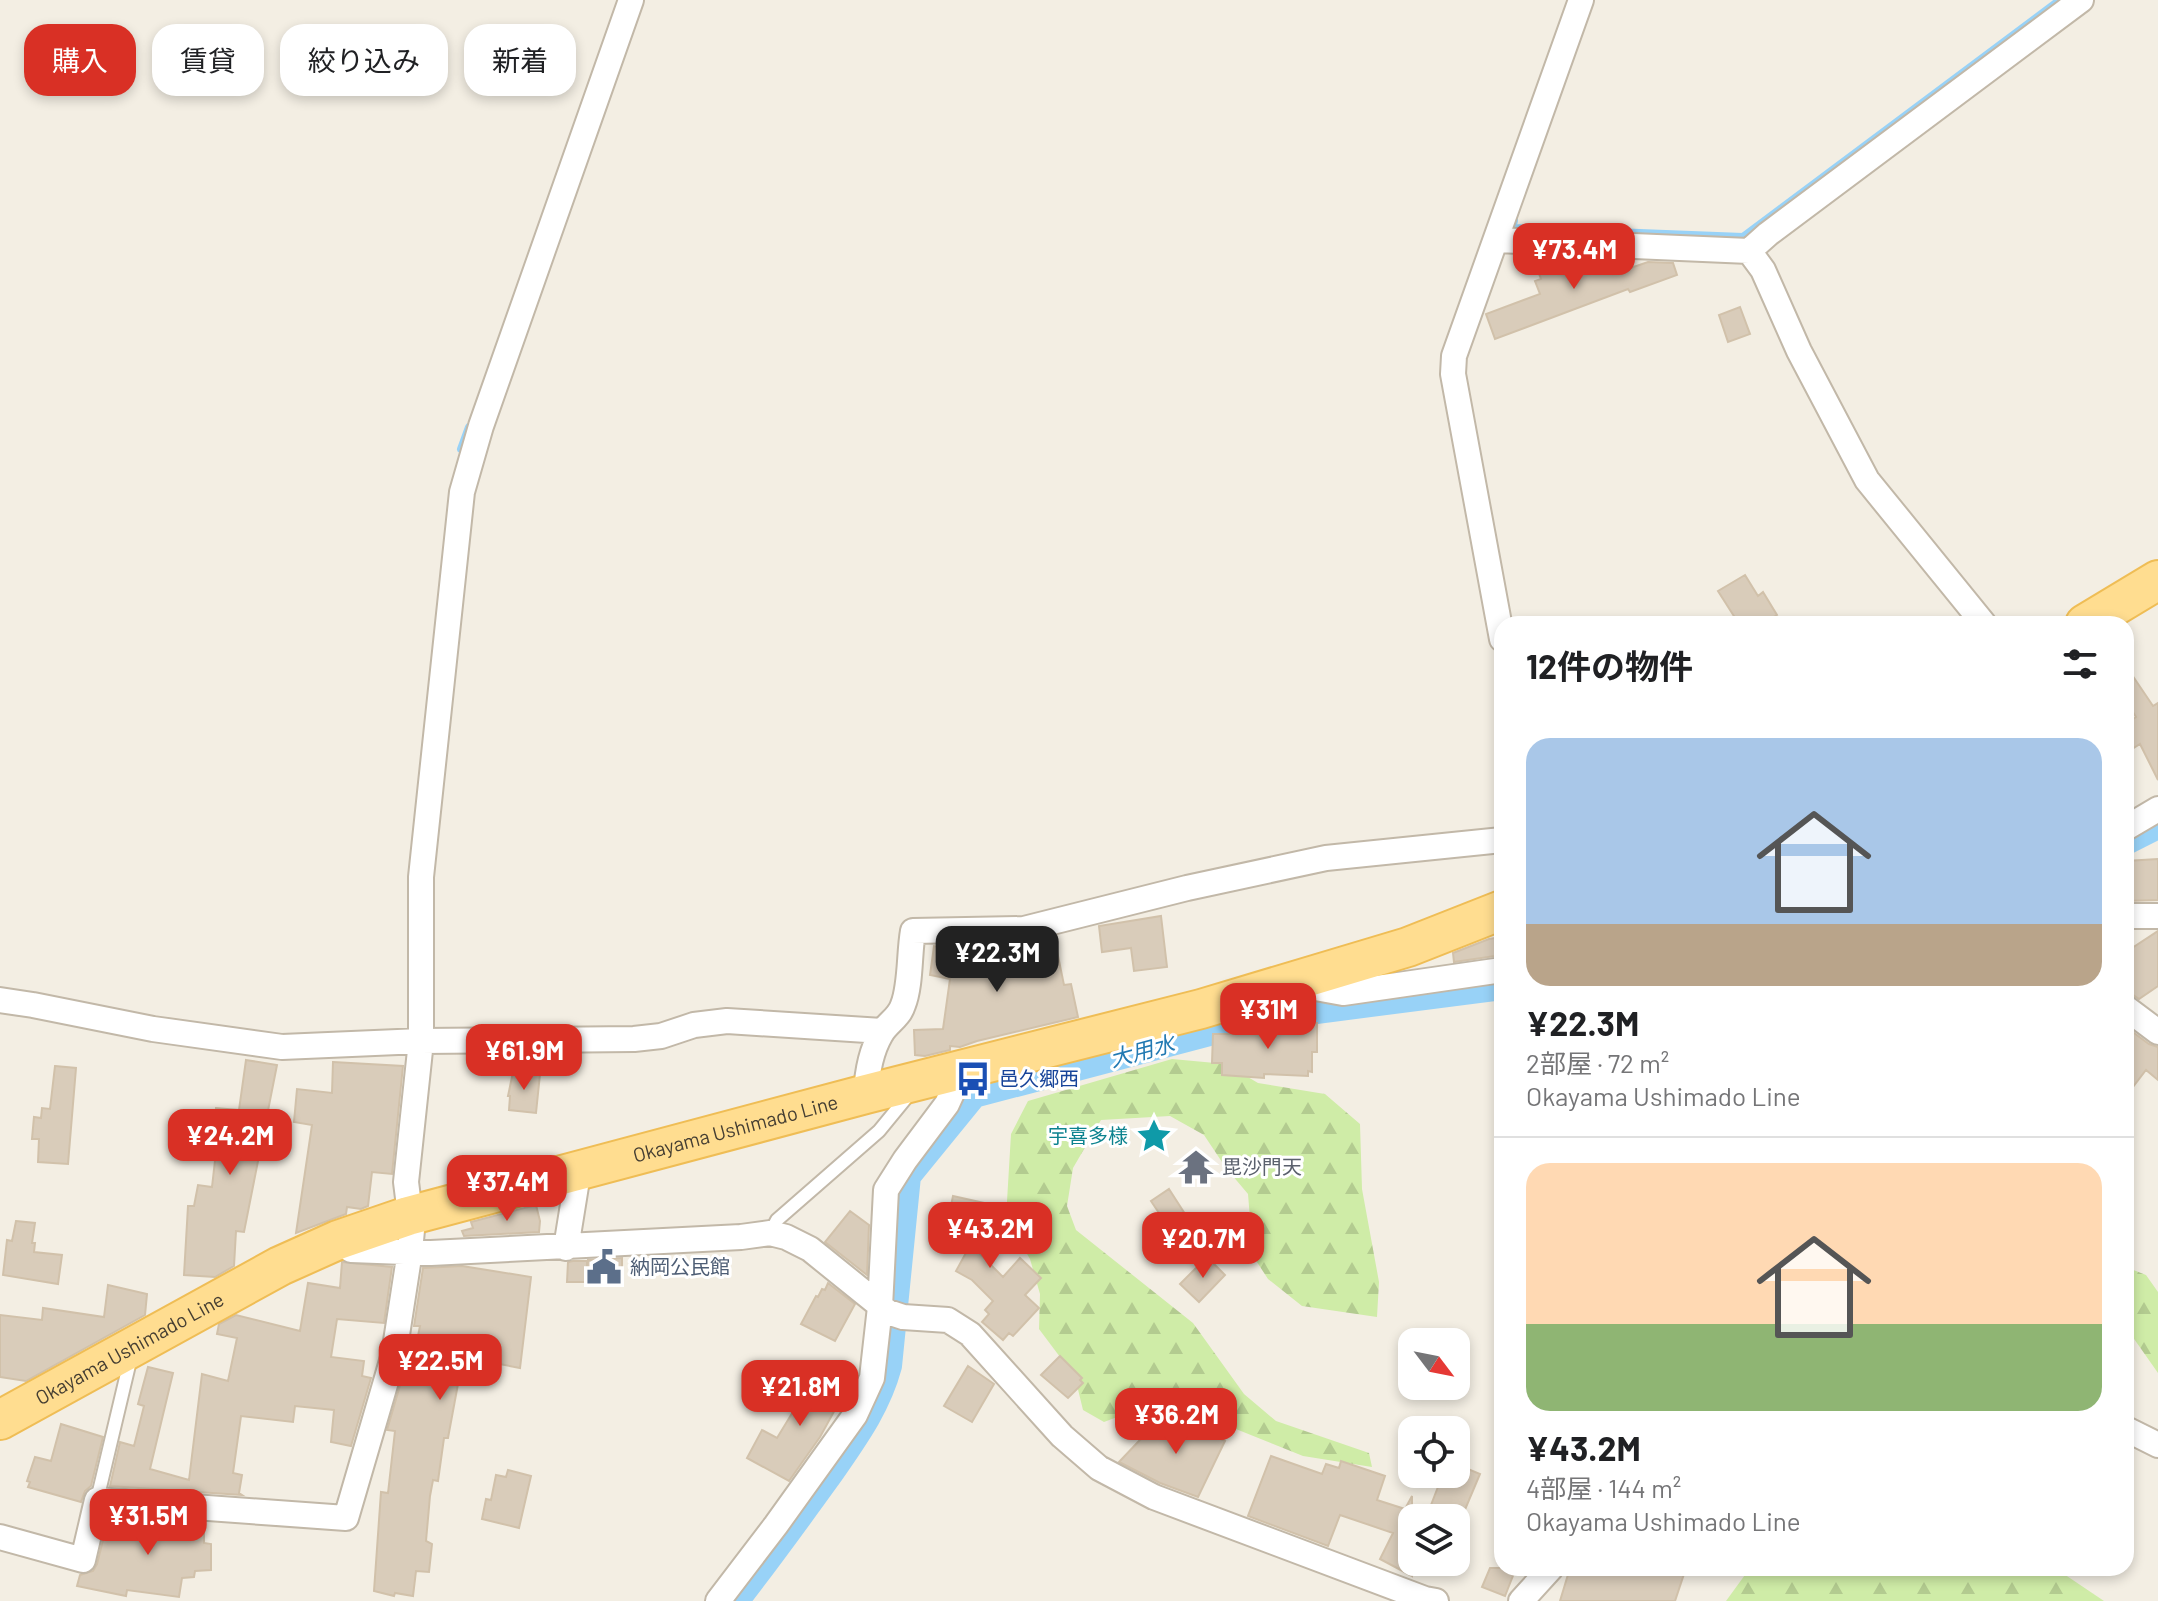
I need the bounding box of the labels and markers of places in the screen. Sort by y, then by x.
pin: ¥73.4M [1509,223,1639,291]
pin: ¥22.3M [932,926,1062,994]
pin: ¥31M [1221,983,1315,1051]
pin: ¥61.9M [459,1024,589,1092]
bus stop icon: 邑久郷西 [954,1060,992,1098]
place label: 邑久郷西 [999,1066,1079,1090]
pin: ¥24.2M [165,1109,295,1177]
place icon: 宇喜多様 [1135,1117,1173,1155]
place label: 宇喜多様 [1048,1123,1128,1147]
temple icon: 毘沙門天 [1177,1148,1215,1186]
place label: 毘沙門天 [1222,1154,1302,1178]
pin: ¥37.4M [442,1155,572,1223]
pin: ¥43.2M [925,1202,1055,1270]
pin: ¥20.7M [1138,1212,1268,1280]
public building icon: 納岡公民館 [585,1248,623,1286]
place label: 納岡公民館 [630,1254,730,1278]
pin: ¥22.5M [375,1334,505,1402]
pin: ¥21.8M [735,1360,865,1428]
pin: ¥36.2M [1111,1388,1241,1456]
pin: ¥31.5M [83,1489,213,1557]

